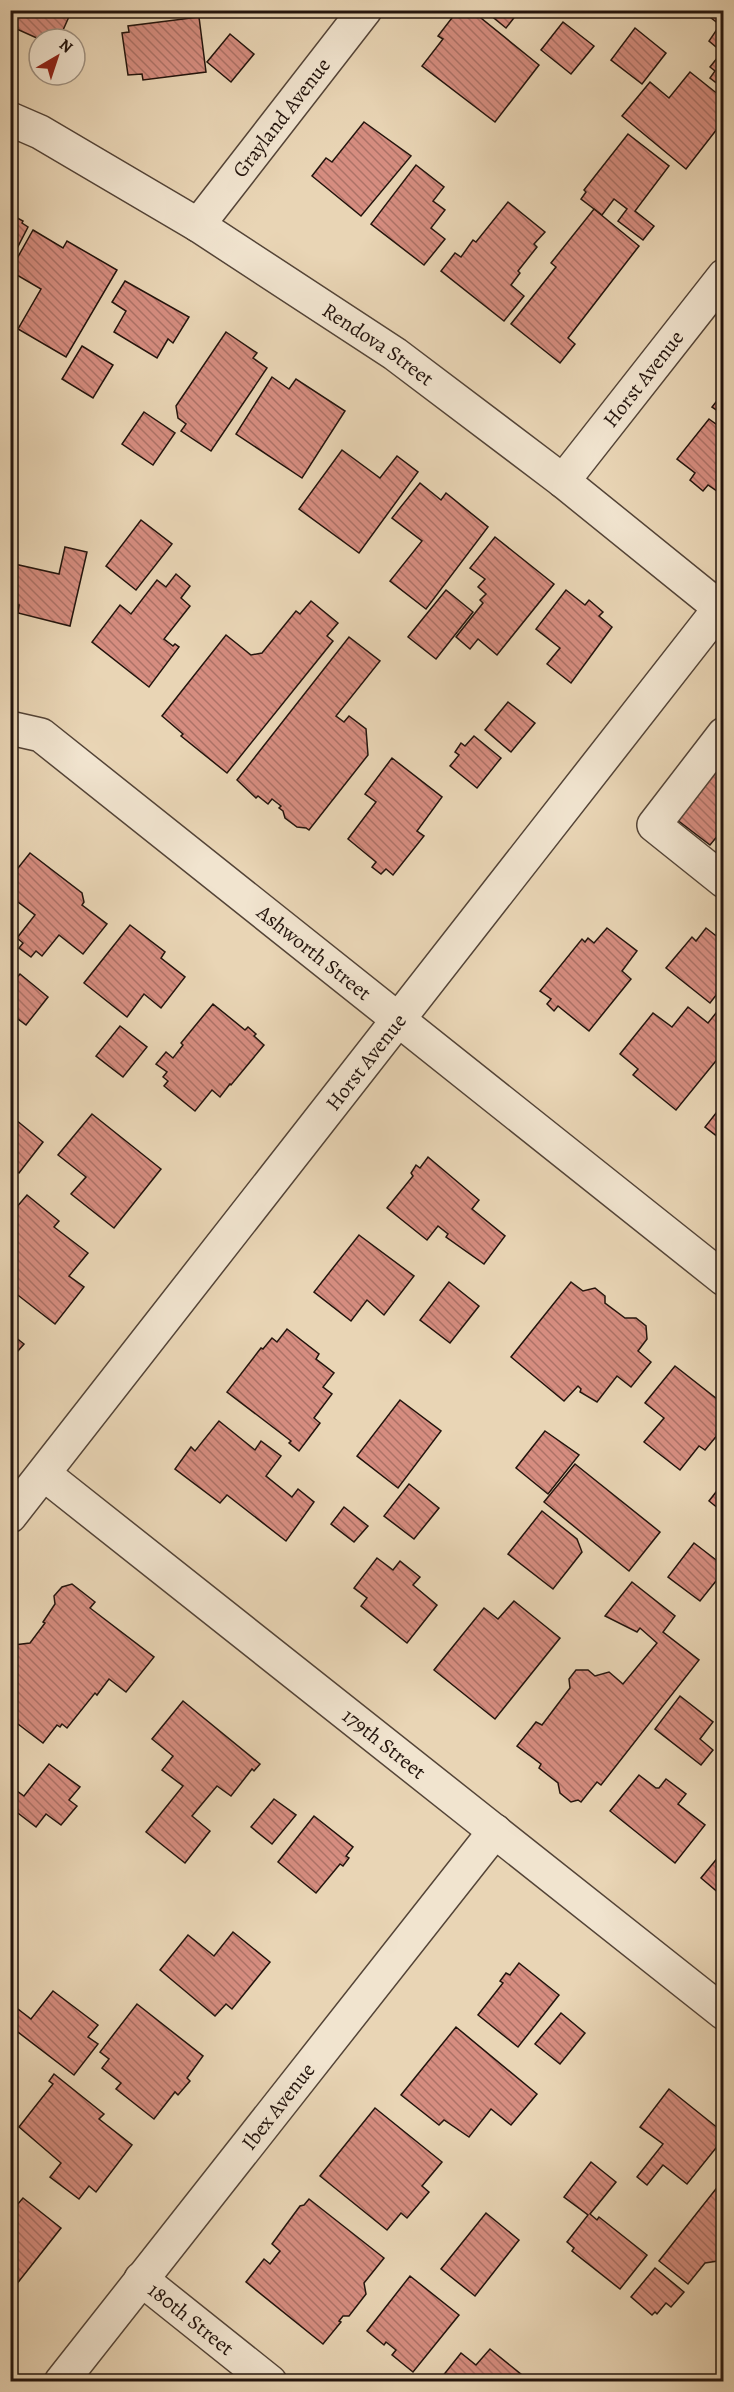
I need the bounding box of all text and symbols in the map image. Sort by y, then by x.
north arrow [27,27,87,87]
text: N [54,34,78,59]
street label: Grayland Avenue [226,52,337,183]
street label: Rendova Street [317,296,439,392]
street label: Horst Avenue [596,324,690,433]
street label: Ashworth Street [250,898,377,1007]
street label: Horst Avenue [319,1008,413,1116]
street label: 179th Street [336,1702,432,1786]
street label: Ibex Avenue [235,2057,321,2156]
street label: 180th Street [142,2276,240,2362]

